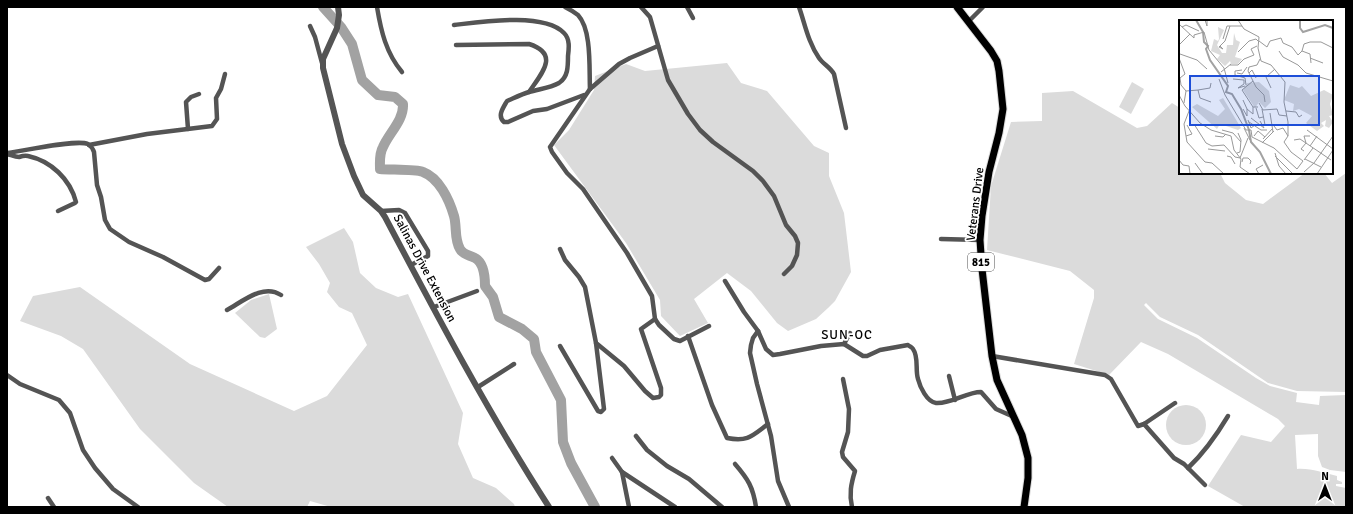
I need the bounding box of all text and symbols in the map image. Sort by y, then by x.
inset map [1179,20,1333,174]
street label: Veterans Drive [964,166,987,242]
street label: Salinas Drive Extension [390,212,459,325]
road number: 815 [968,253,994,271]
district label: SUN-OC [821,327,873,343]
north arrow [1305,466,1345,506]
text: N [1321,470,1329,483]

